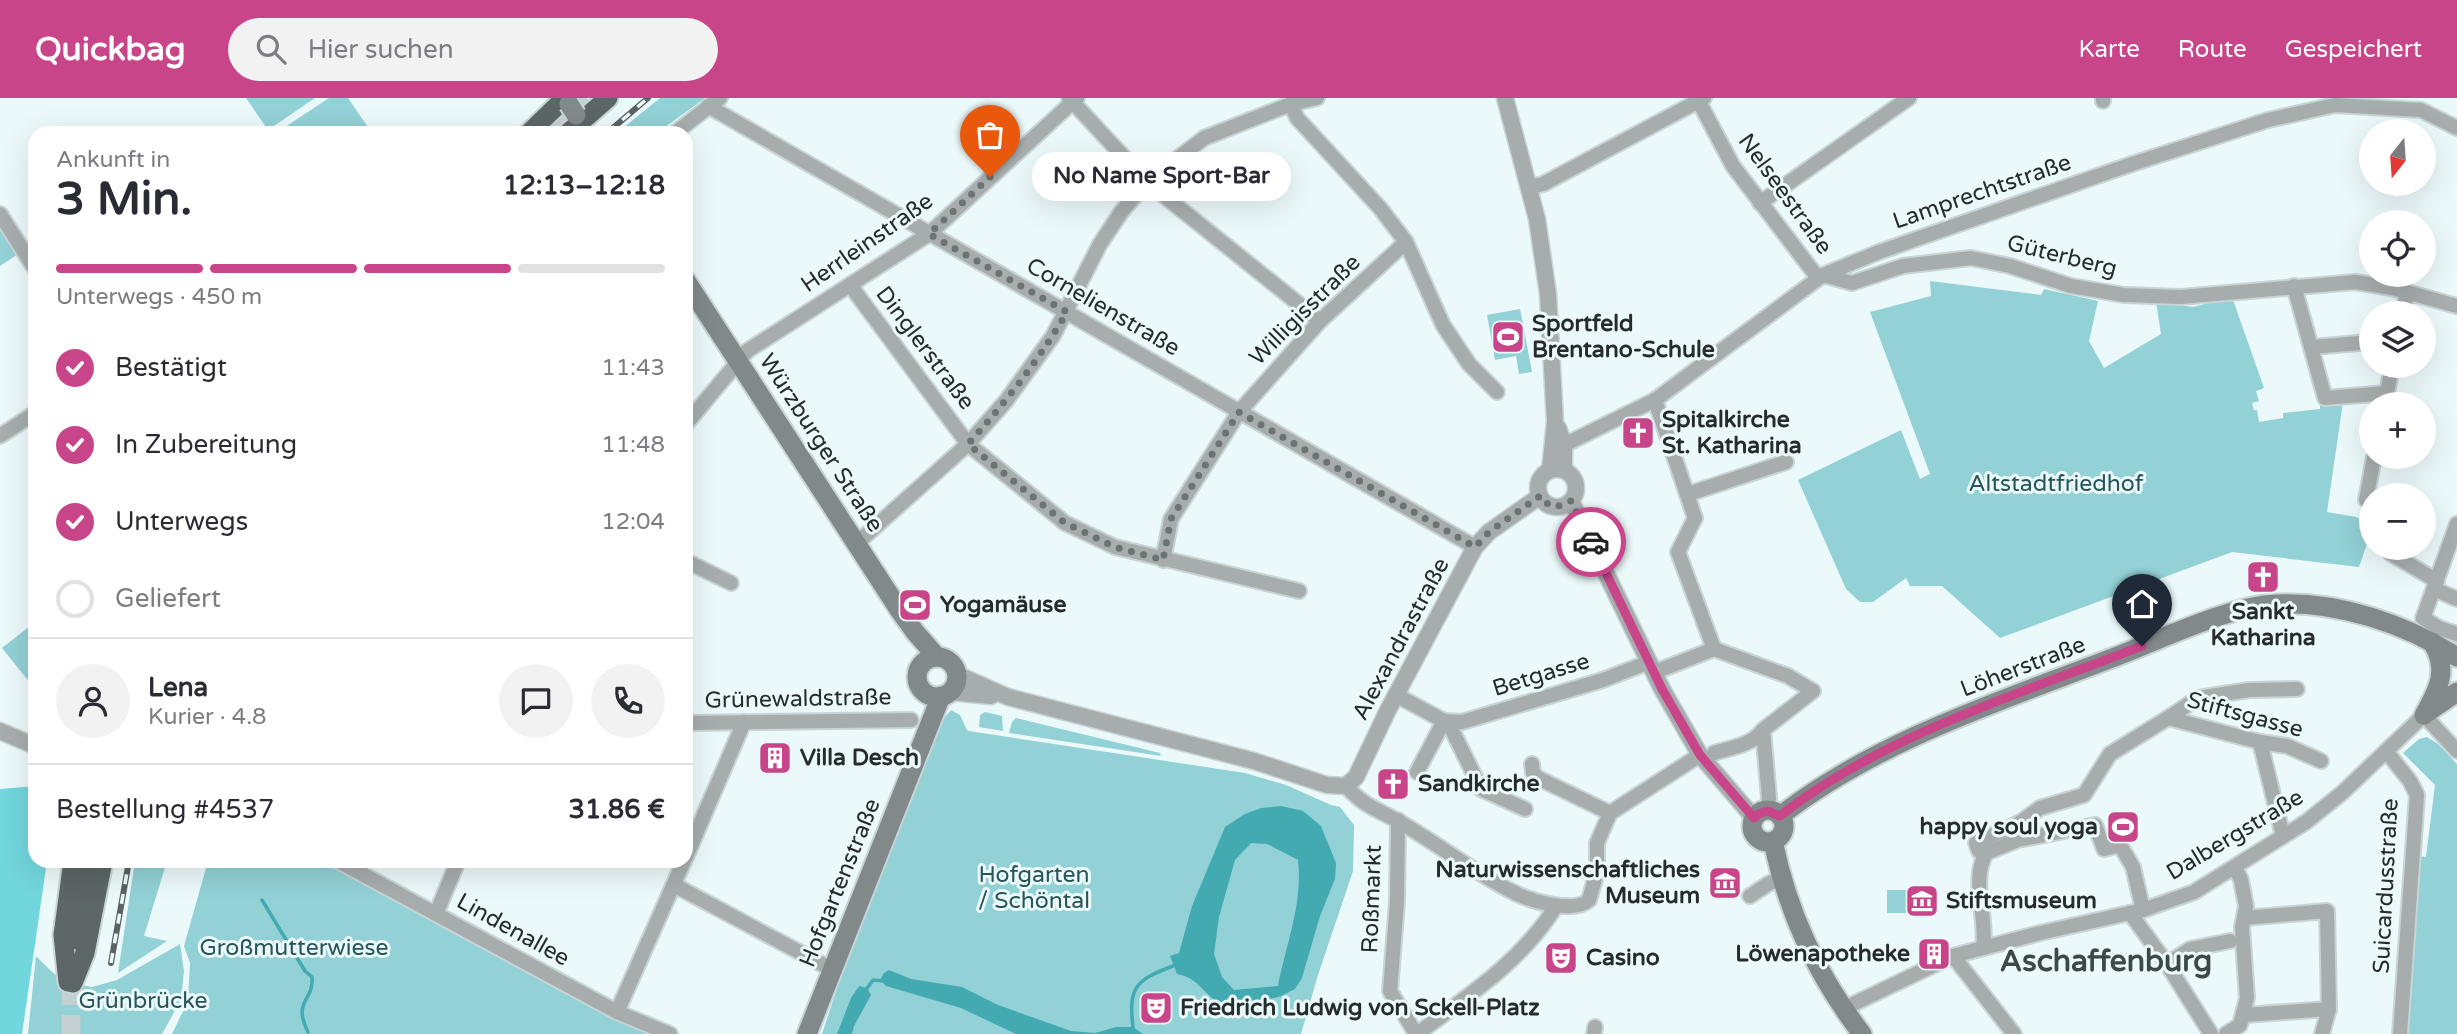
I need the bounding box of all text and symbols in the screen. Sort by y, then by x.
search box [228,18,718,81]
text: Quickbag [35,30,186,69]
icon: search [252,30,290,68]
text: Hier suchen [308,34,453,65]
text: Karte [2078,35,2140,64]
text: Route [2178,35,2247,64]
text: Gespeichert [2285,35,2422,64]
pin [960,105,1020,177]
icon: bag [971,116,1009,154]
north arrow [2359,119,2436,196]
map controls [2359,119,2436,560]
street label: Nelseestraße [1732,128,1838,260]
text: Ankunft in [56,146,170,174]
street label: Lamprechtstraße [1889,148,2075,236]
callout: No Name Sport-Bar [1032,153,1291,202]
text: No Name Sport-Bar [1053,162,1270,190]
text: 12:13–12:18 [503,170,665,201]
text: 3 Min. [56,172,192,227]
street label: Herrleinstraße [796,187,938,299]
button: locate [2359,210,2436,287]
street label: Güterberg [2004,229,2120,283]
street label: Willigisstraße [1244,249,1366,371]
street label: Cornelienstraße [1021,252,1185,362]
street label: Dinglerstraße [869,281,981,415]
text: Unterwegs · 450 m [56,283,262,311]
button: layers [2359,301,2436,378]
place label: Sportfeld Brentano-Schule [1532,310,1715,364]
sports icon: Sportfeld Brentano-Schule [1489,318,1527,356]
icon: check [56,349,94,387]
street label: Würzburger Straße [753,349,889,537]
text: Bestätigt [115,352,227,383]
text: 11:43 [601,354,665,382]
button: + [2359,392,2436,469]
place label: Spitalkirche St. Katharina [1662,406,1802,460]
church icon: Spitalkirche St. Katharina [1619,414,1657,452]
icon: check [56,426,94,464]
text: In Zubereitung [115,429,297,460]
text: 11:48 [601,431,665,459]
park label: Altstadtfriedhof [1968,470,2144,498]
button: − [2359,483,2436,560]
icon: check [56,503,94,541]
text: Unterwegs [115,506,248,537]
courier [1556,507,1626,577]
text: 12:04 [601,508,665,536]
icon: car [1572,523,1610,561]
street label: Alexandrastraße [1346,553,1456,725]
church icon: Sankt Katharina [2244,558,2282,596]
pin [2112,574,2172,646]
text: Geliefert [115,583,221,614]
icon: home [2123,585,2161,623]
sports icon: Yogamäuse [896,586,934,624]
place label: Yogamäuse [940,591,1066,619]
place label: Sankt Katharina [2210,598,2316,652]
street label: Löherstraße [1957,630,2089,704]
street label: Betgasse [1489,647,1593,703]
button: person [56,664,130,738]
button: chat [499,664,573,738]
button: phone [591,664,665,738]
text: Lena [148,672,208,703]
street label: Grünewaldstraße [704,683,892,715]
street label: Stiftsgasse [2184,686,2306,744]
text: Kurier · 4.8 [148,703,266,731]
building icon: Villa Desch [756,739,794,777]
place label: Villa Desch [800,744,919,772]
church icon: Sandkirche [1374,765,1412,803]
place label: Sandkirche [1418,770,1540,798]
street label: Dalbergstraße [2161,783,2309,887]
text: Bestellung #4537 [56,794,274,825]
text: 31.86 € [569,794,665,825]
street label: Hofgartenstraße [793,795,887,971]
street label: Suicardusstraße [2367,798,2405,974]
sports icon: happy soul yoga [2104,808,2142,846]
place label: happy soul yoga [1920,813,2098,841]
street label: Roßmarkt [1356,844,1388,954]
place label: Naturwissenschaftliches Museum [1435,856,1700,910]
park label: Hofgarten / Schöntal [978,861,1090,915]
museum icon: Naturwissenschaftliches Museum [1706,864,1744,902]
museum icon: Stiftsmuseum [1903,882,1941,920]
street label: Lindenallee [452,887,574,973]
place label: Stiftsmuseum [1946,887,2097,915]
park label: Großmutterwiese [199,934,389,962]
building icon: Löwenapotheke [1915,935,1953,973]
theatre icon: Casino [1542,939,1580,977]
place label: Löwenapotheke [1735,940,1910,968]
district label: Aschaffenburg [2000,943,2212,980]
place label: Casino [1586,944,1660,972]
park label: Grünbrücke [78,987,208,1015]
theatre icon: Friedrich Ludwig von Sckell-Platz [1137,989,1175,1027]
place label: Friedrich Ludwig von Sckell-Platz [1180,994,1540,1022]

